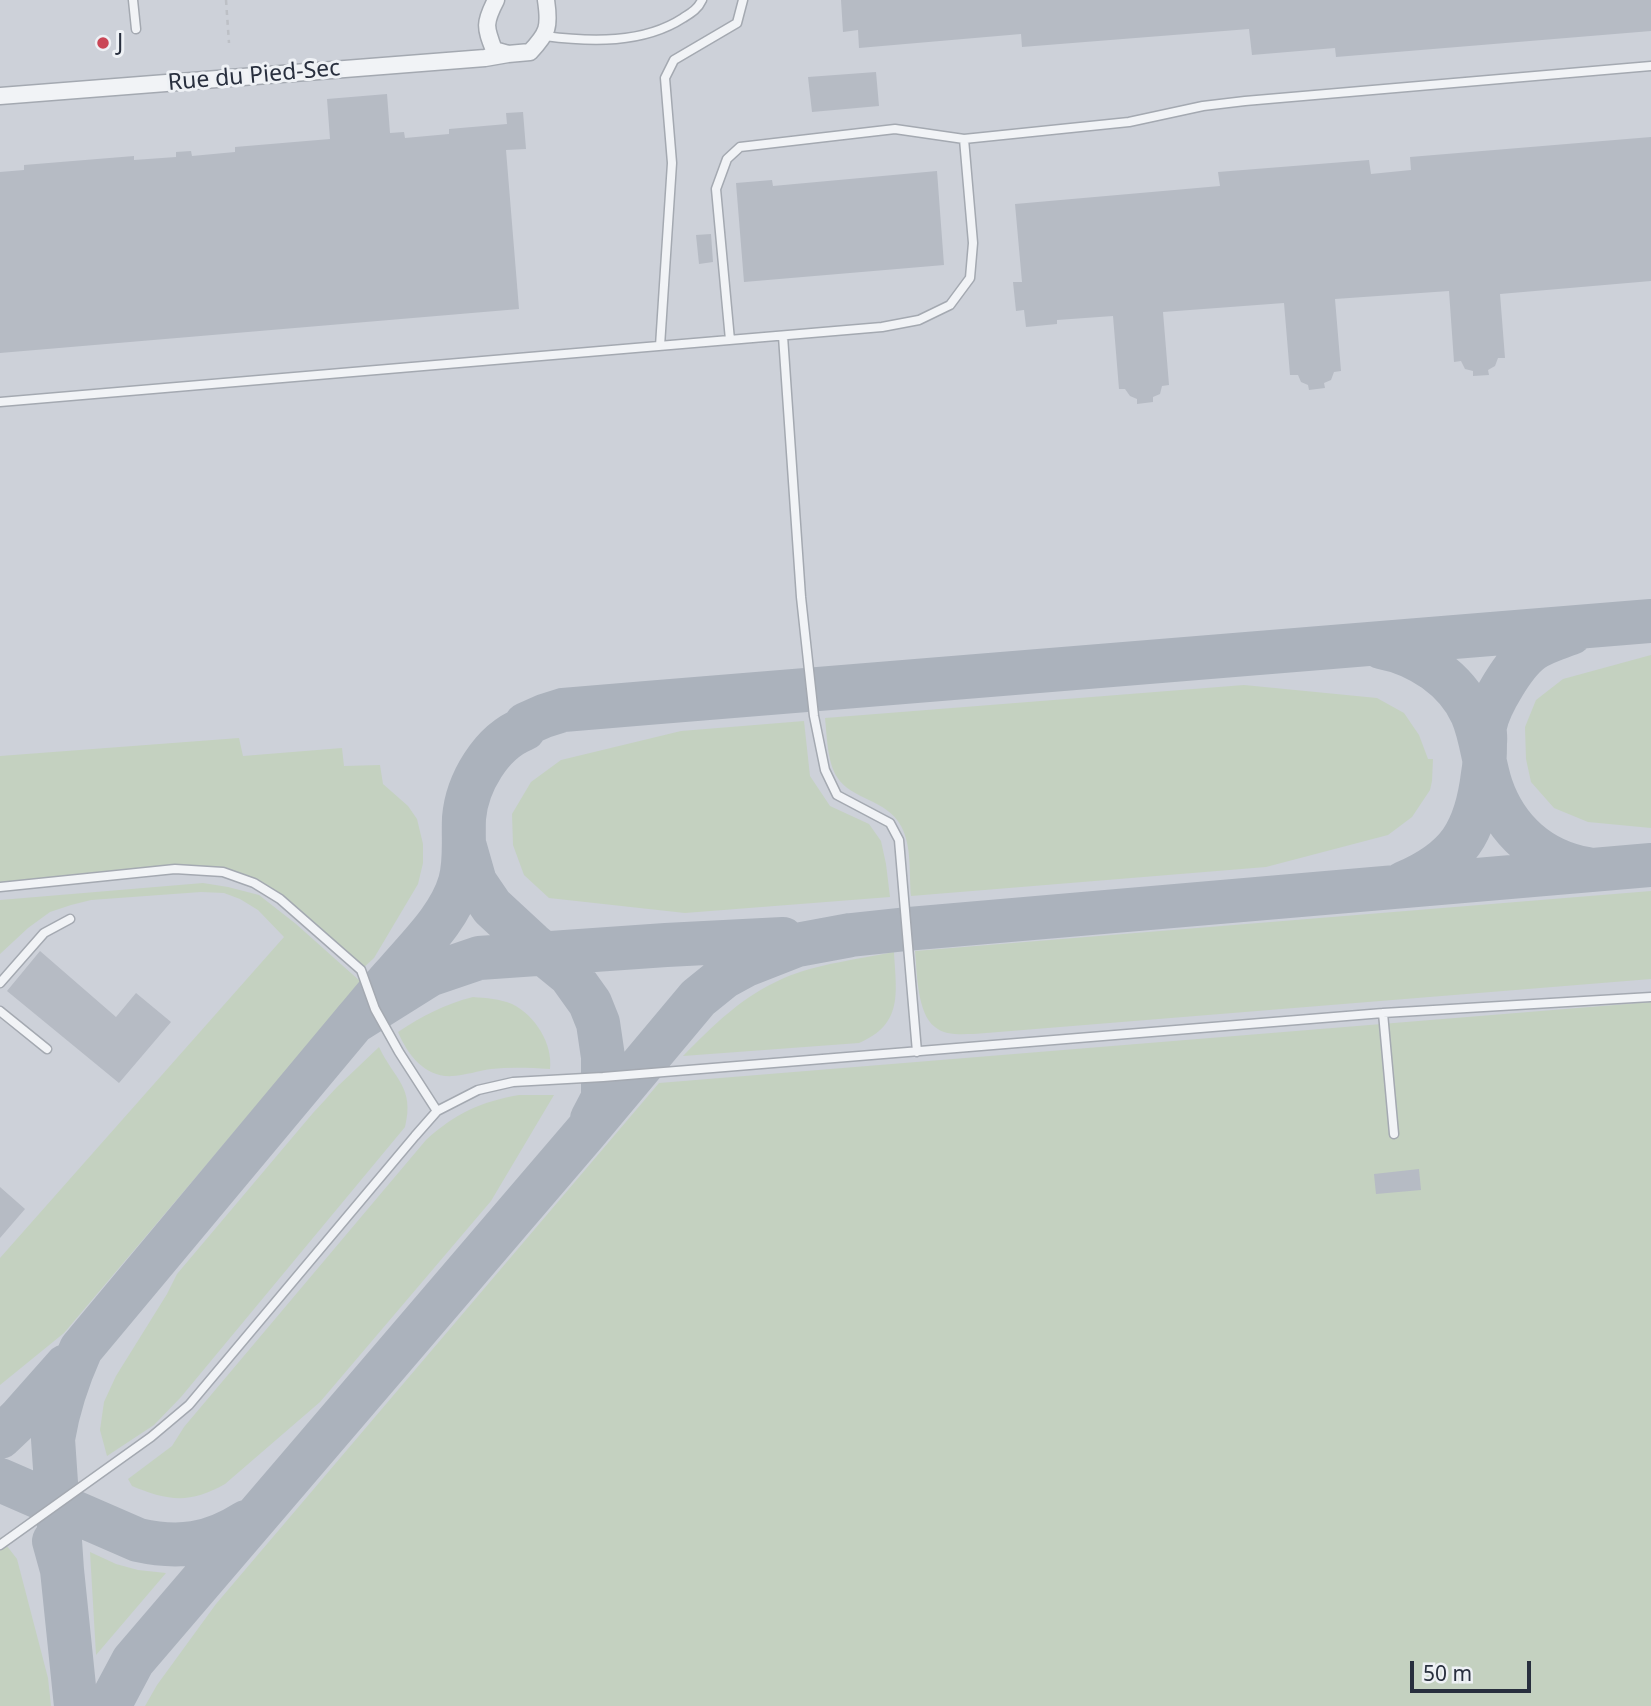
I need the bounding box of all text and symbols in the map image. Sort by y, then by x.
place label: J [117,29,123,57]
marker: J [95,35,111,51]
street label: Rue du Pied-Sec [167,55,341,97]
scale bar [1413,1646,1534,1690]
text: 50 m [1423,1659,1472,1687]

